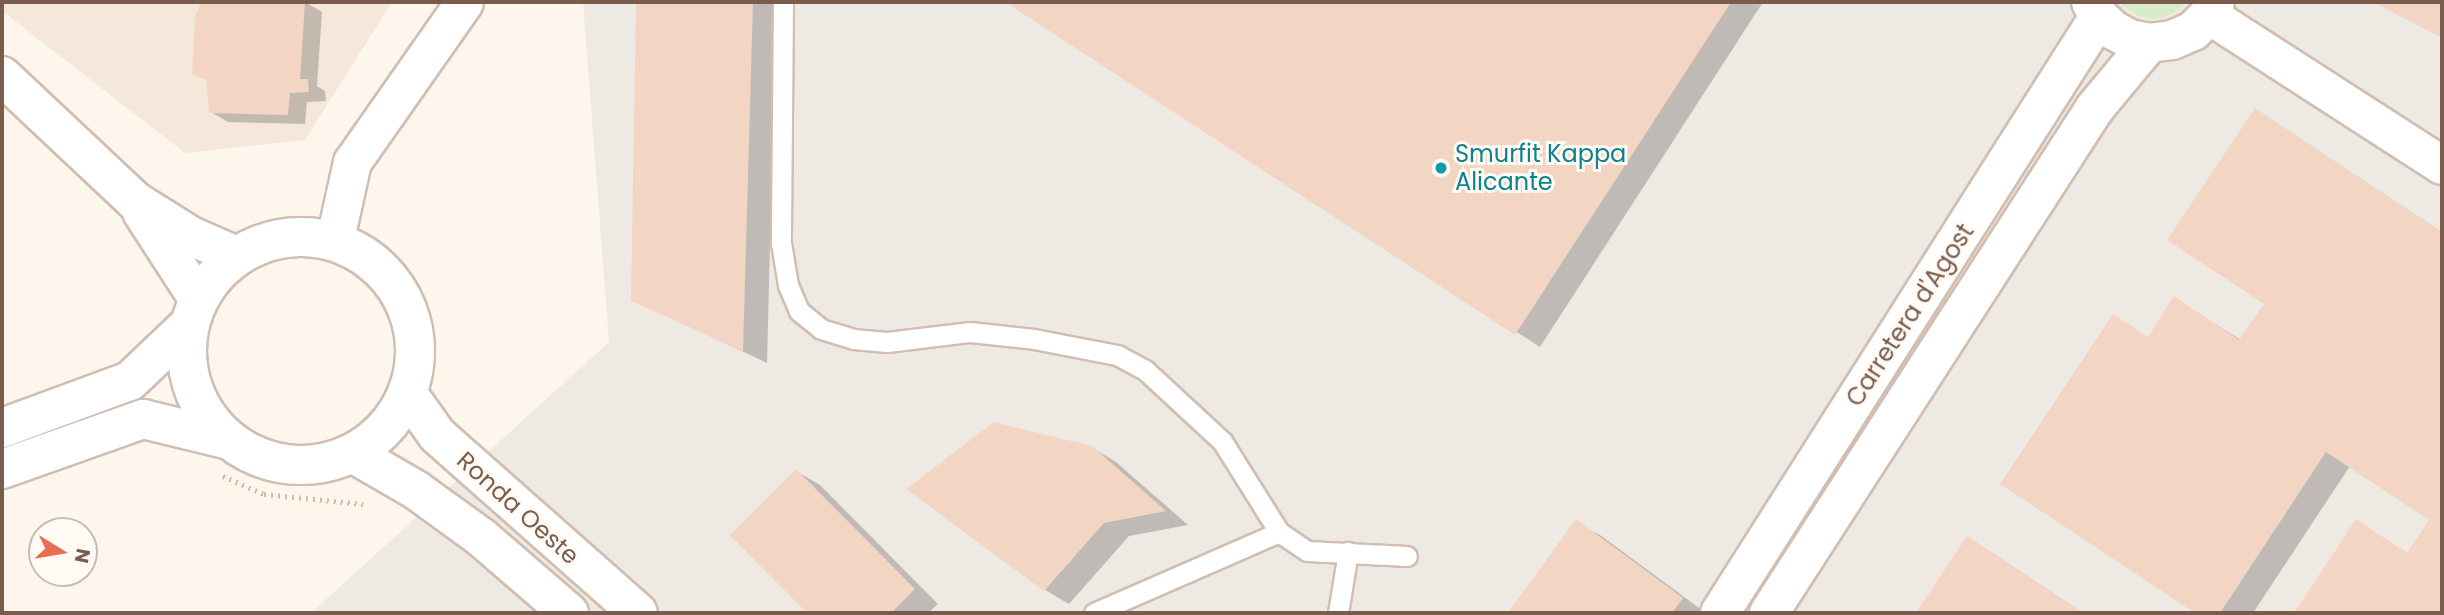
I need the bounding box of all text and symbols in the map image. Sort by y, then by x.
place label: Smurfit Kappa Alicante [1455,140,1626,196]
marker: Smurfit Kappa Alicante [1433,160,1449,176]
street label: Carretera d'Agost [1840,218,1980,412]
street label: Ronda Oeste [451,446,585,570]
north arrow [28,517,98,587]
text: N [68,546,97,565]

